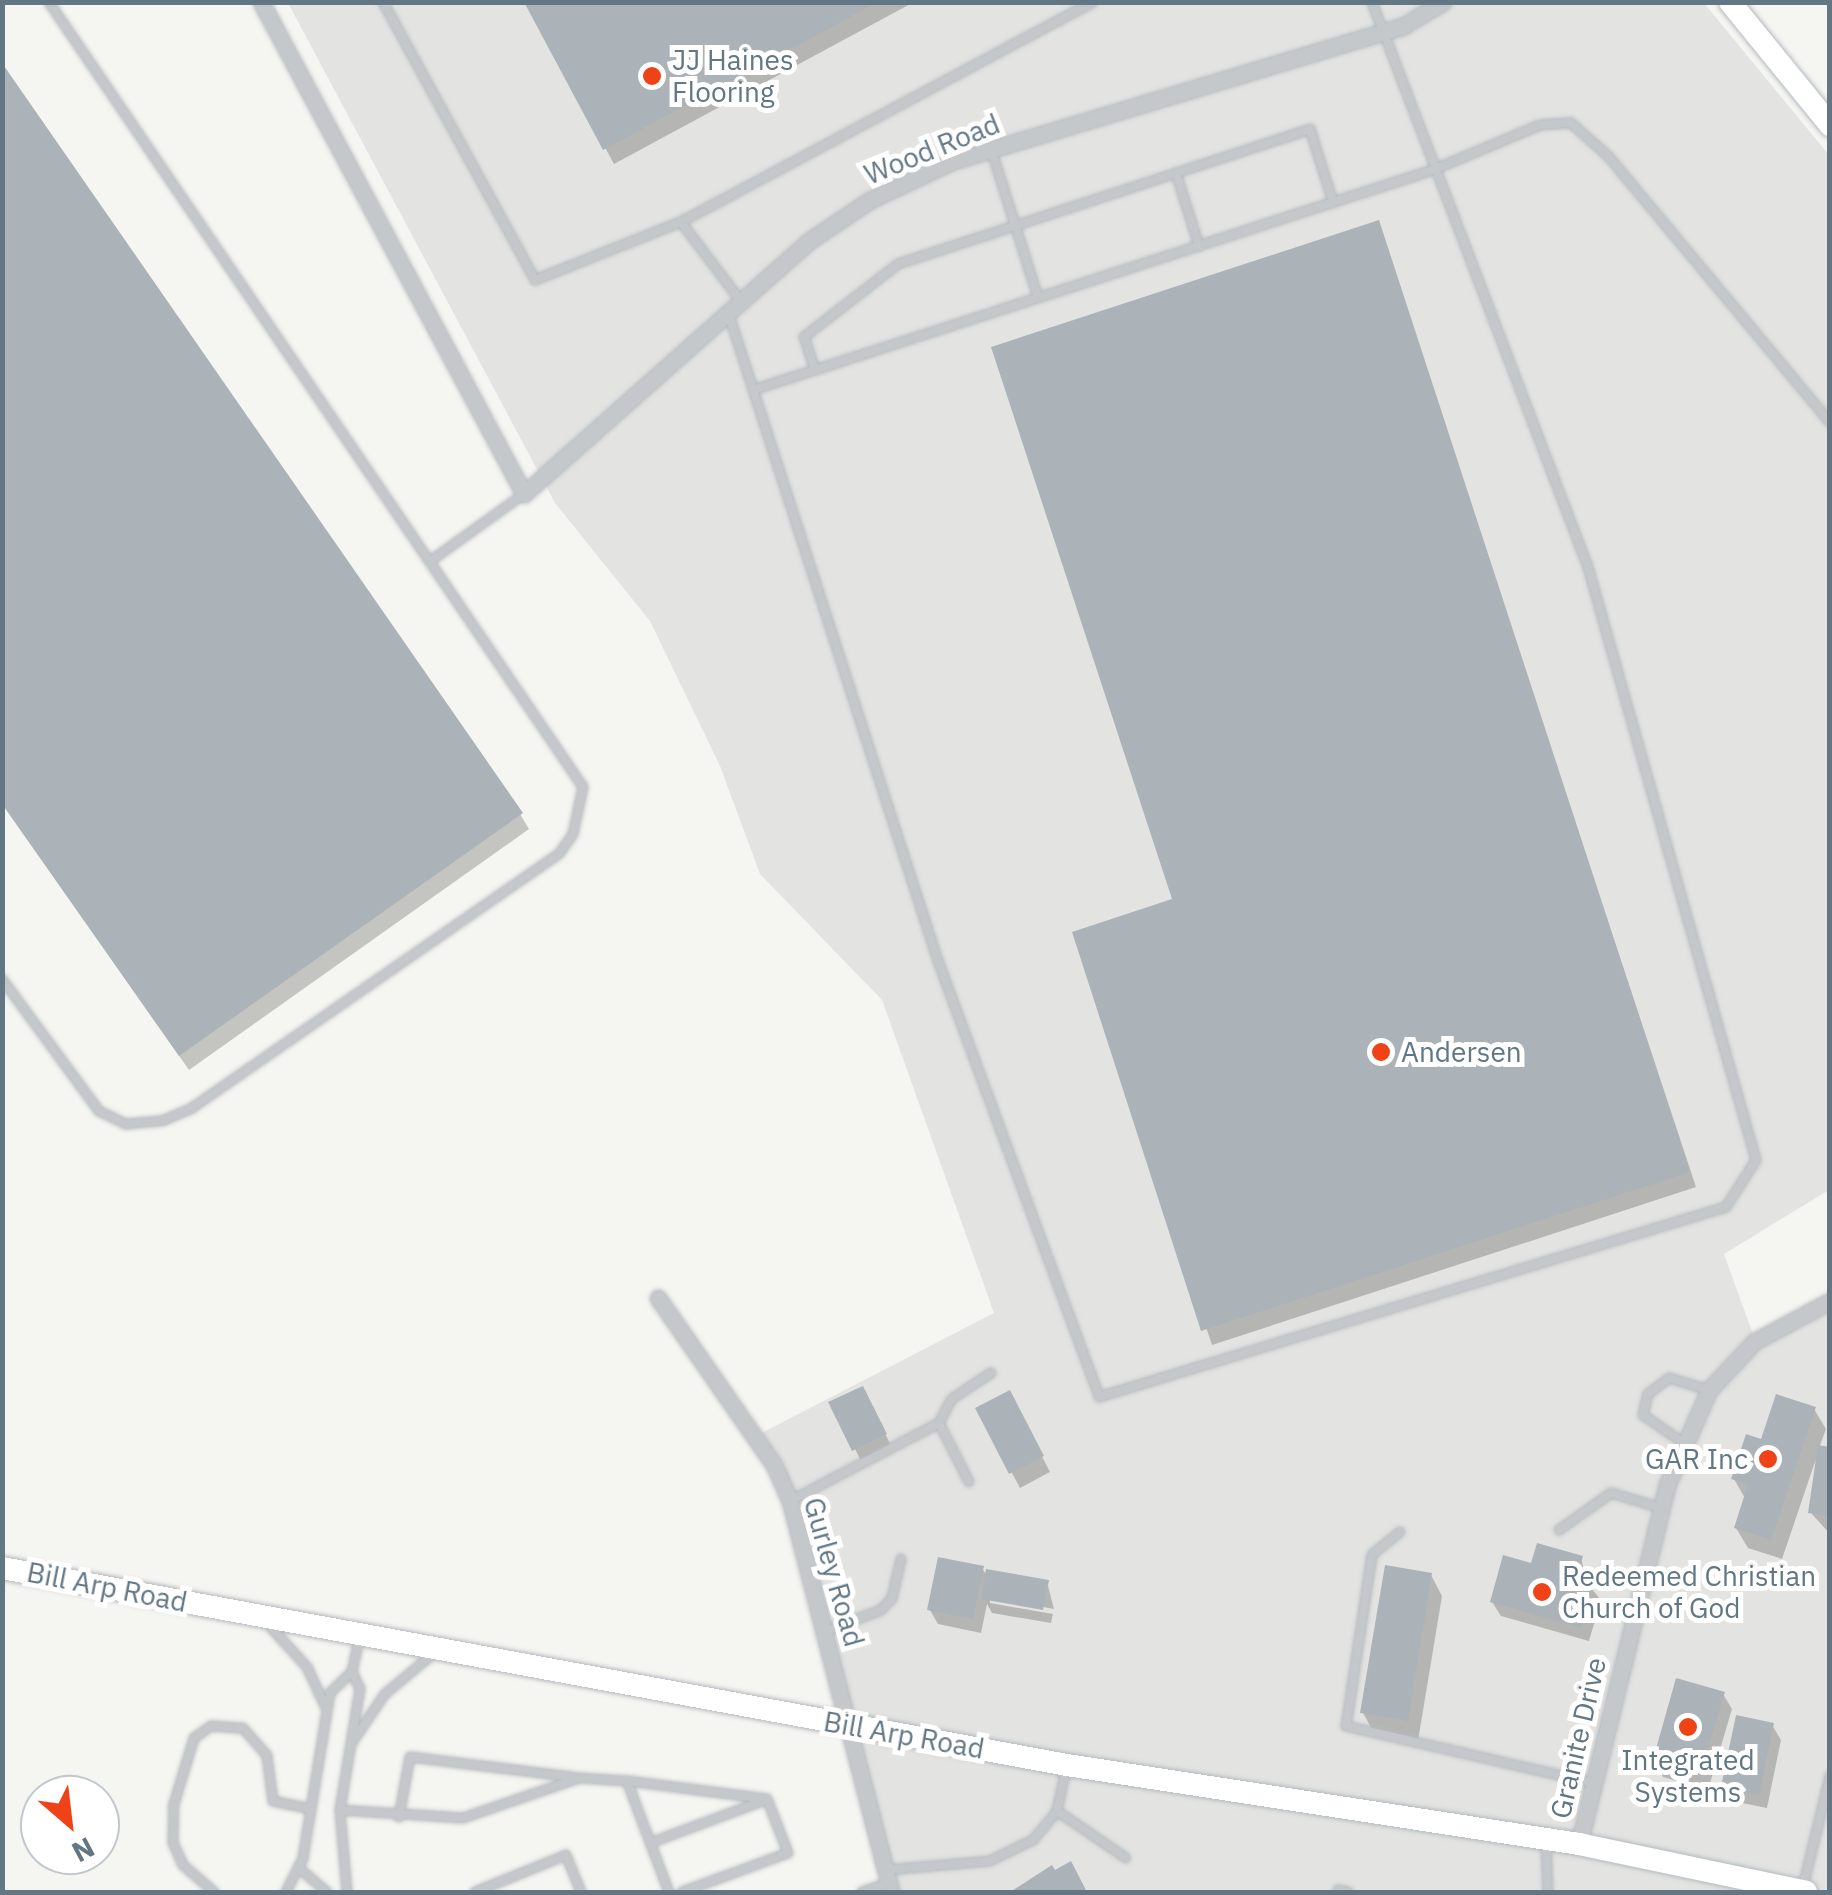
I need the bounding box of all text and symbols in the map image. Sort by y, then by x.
place label: JJ Haines Flooring [672,43,794,109]
marker: JJ Haines Flooring [641,65,663,87]
street label: Wood Road [859,107,1005,191]
place label: Andersen [1401,1035,1522,1069]
marker: Andersen [1370,1041,1392,1063]
place label: GAR Inc [1645,1442,1748,1476]
marker: GAR Inc [1757,1448,1779,1470]
street label: Gurley Road [797,1494,871,1650]
street label: Bill Arp Road [24,1555,190,1619]
place label: Redeemed Christian Church of God [1562,1559,1816,1625]
marker: Redeemed Christian Church of God [1531,1581,1553,1603]
street label: Granite Drive [1543,1654,1613,1822]
street label: Bill Arp Road [821,1704,987,1766]
marker: Integrated Systems [1677,1716,1699,1738]
place label: Integrated Systems [1621,1743,1755,1809]
north arrow [20,1775,120,1875]
text: N [66,1829,101,1871]

